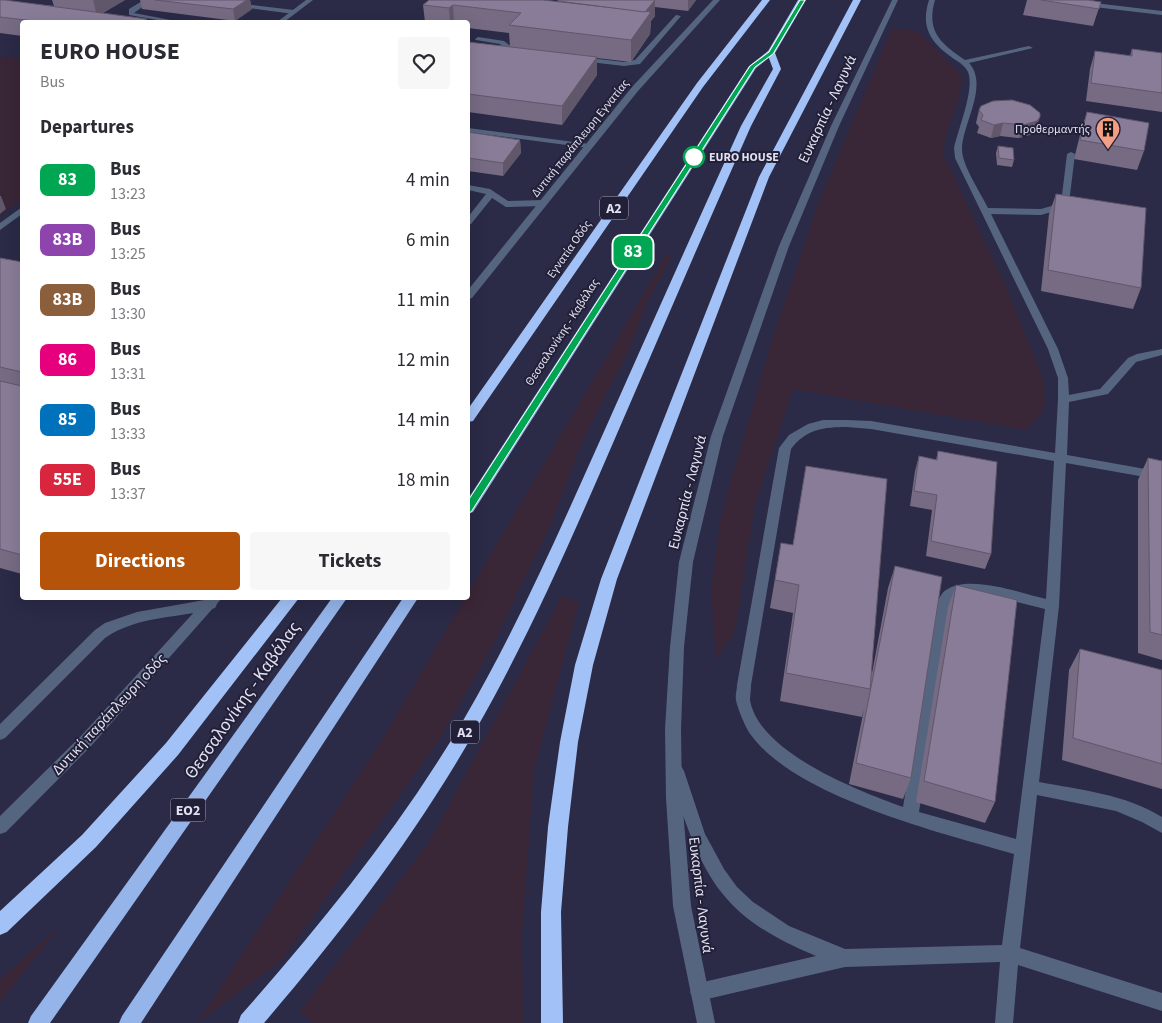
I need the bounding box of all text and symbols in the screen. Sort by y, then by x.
text: EURO HOUSE [40,34,180,69]
button: heart [398,37,450,89]
street label: Ευκαρπία - Λαγυνά [793,51,862,167]
text: Bus [40,71,65,93]
street label: Δυτική παράπλευρη Εγνατίας [527,76,633,201]
text: Departures [40,114,134,141]
building icon: Προθερμαντής [1095,116,1121,150]
place label: Προθερμαντής [1015,121,1090,138]
marker: EURO HOUSE [683,146,705,168]
place label: EURO HOUSE [709,149,779,166]
text: Bus [110,156,141,183]
text: 83 [58,167,77,192]
text: 4 min [406,167,450,194]
text: 13:23 [110,183,146,205]
road number: Α2 [600,197,628,220]
text: Bus [110,216,141,243]
street label: Εγνατία Οδός [543,217,596,282]
text: 83Β [53,227,82,252]
text: 6 min [406,227,450,254]
line badge: 83 [610,236,656,268]
text: 83 [623,239,643,264]
text: 13:25 [110,243,146,265]
street label: Θεσσαλονίκης - Καβάλας [521,275,604,389]
text: Bus [110,276,141,303]
text: 83B [53,287,82,312]
text: 11 min [396,287,450,314]
text: 13:30 [110,303,146,325]
text: Bus [110,336,141,363]
text: 86 [58,347,77,372]
text: 12 min [396,347,450,374]
text: 13:31 [110,363,146,385]
text: Bus [110,396,141,423]
text: 85 [58,407,77,432]
text: 14 min [396,407,450,434]
text: 13:33 [110,423,146,445]
street label: Ευκαρπία - Λαγυνά [663,432,712,551]
text: Bus [110,456,141,483]
text: 55Ε [53,467,82,492]
text: 18 min [396,467,450,494]
text: 13:37 [110,483,146,505]
button: Directions [40,532,240,590]
button: Tickets [250,532,450,590]
street label: Θεσσαλονίκης - Καβάλας [178,616,306,784]
street label: Δυτική παράπλευρη οδός [47,649,172,780]
road number: Α2 [451,720,479,744]
road number: ΕΟ2 [170,798,206,822]
street label: Ευκαρπία - Λαγυνά [683,836,718,955]

